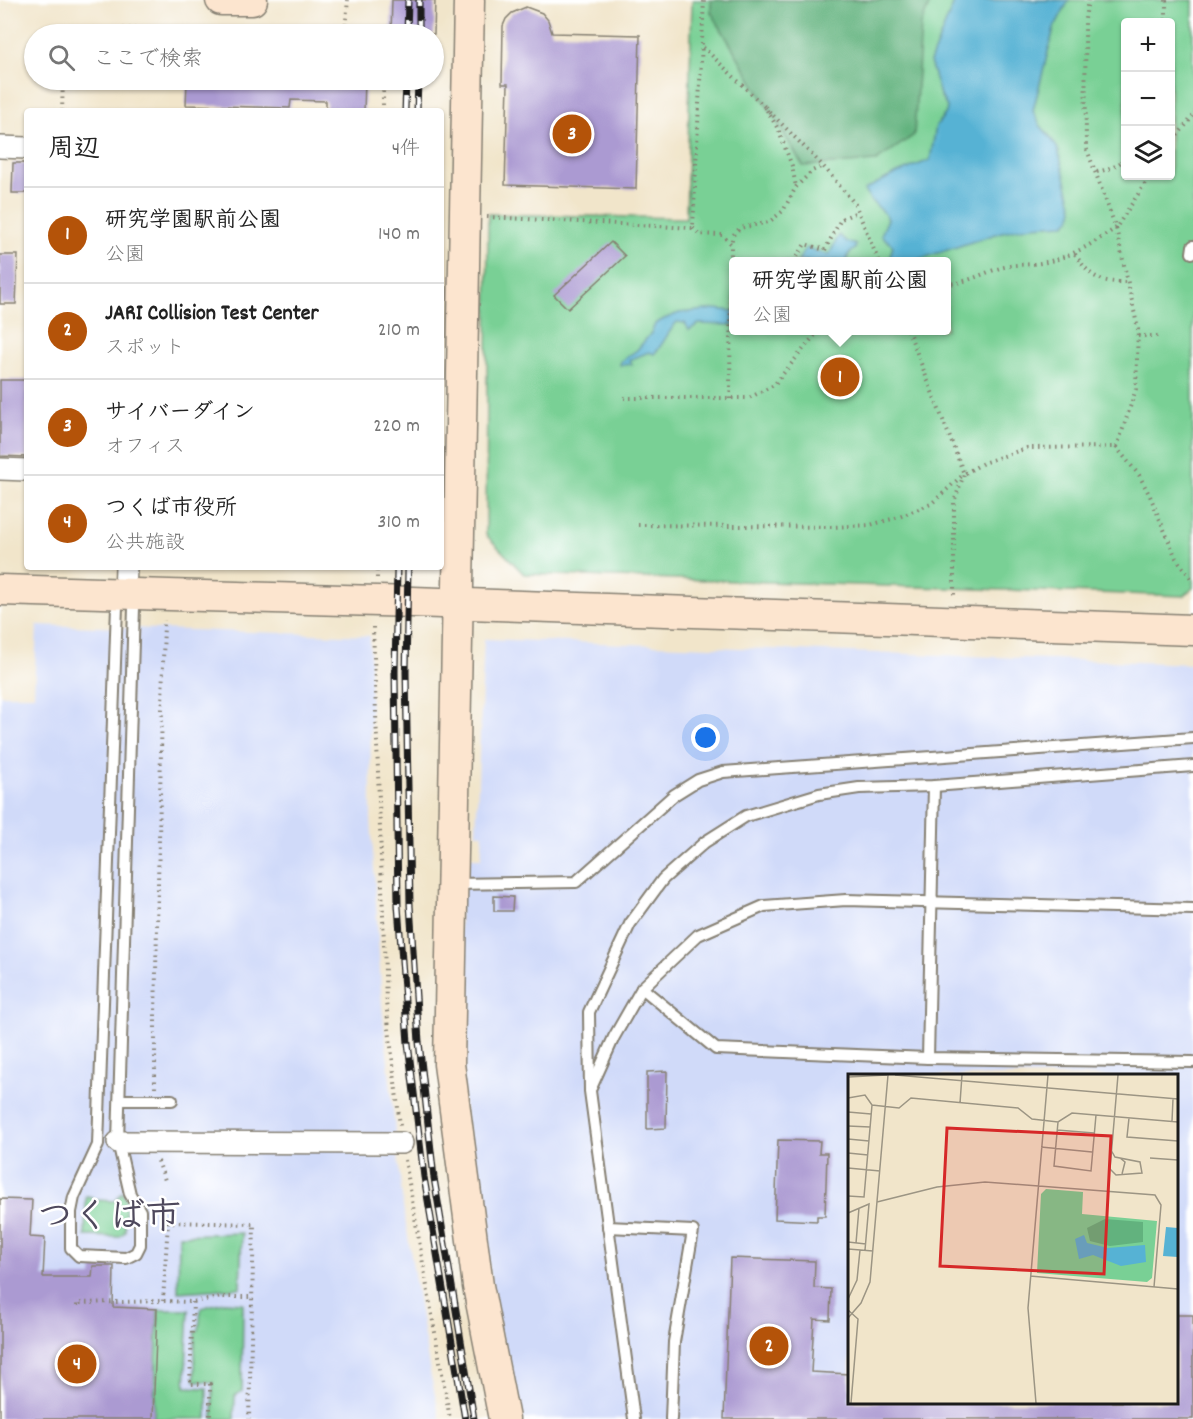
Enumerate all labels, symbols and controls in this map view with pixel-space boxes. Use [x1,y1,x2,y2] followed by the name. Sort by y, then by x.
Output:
[1121,18,1175,180] map controls
[1121,18,1175,72] button: +
[24,24,444,90] search box
[45,41,78,74] icon: search
[93,45,203,76] text: ここで検索
[1121,72,1175,126] button: −
[552,112,592,156] pin: 3
[1121,126,1175,180] button: layers
[48,132,100,169] text: 周辺
[392,136,420,164] text: 4件
[105,206,281,237] text: 研究学園駅前公園
[65,221,70,249] text: 1
[378,221,420,249] text: 140 m
[105,242,145,270] text: 公園
[729,257,951,335] popup
[752,267,928,298] text: 研究学園駅前公園
[105,299,319,330] text: JARI Collision Test Center
[752,303,792,331] text: 公園
[63,317,72,345] text: 2
[378,317,420,345] text: 210 m
[105,335,185,363] text: スポット
[820,354,860,400] pin: 1
[105,398,255,429] text: サイバーダイン
[63,413,72,441] text: 3
[373,413,420,441] text: 220 m
[105,434,185,462] text: オフィス
[105,494,237,525] text: つくば市役所
[63,509,72,537] text: 4
[378,509,420,537] text: 310 m
[105,530,185,558] text: 公共施設
[691,723,720,752] your location
[848,1074,1178,1404] inset map
[37,1194,181,1246] district label: つくば市
[750,1324,788,1368] pin: 2
[58,1342,97,1386] pin: 4

